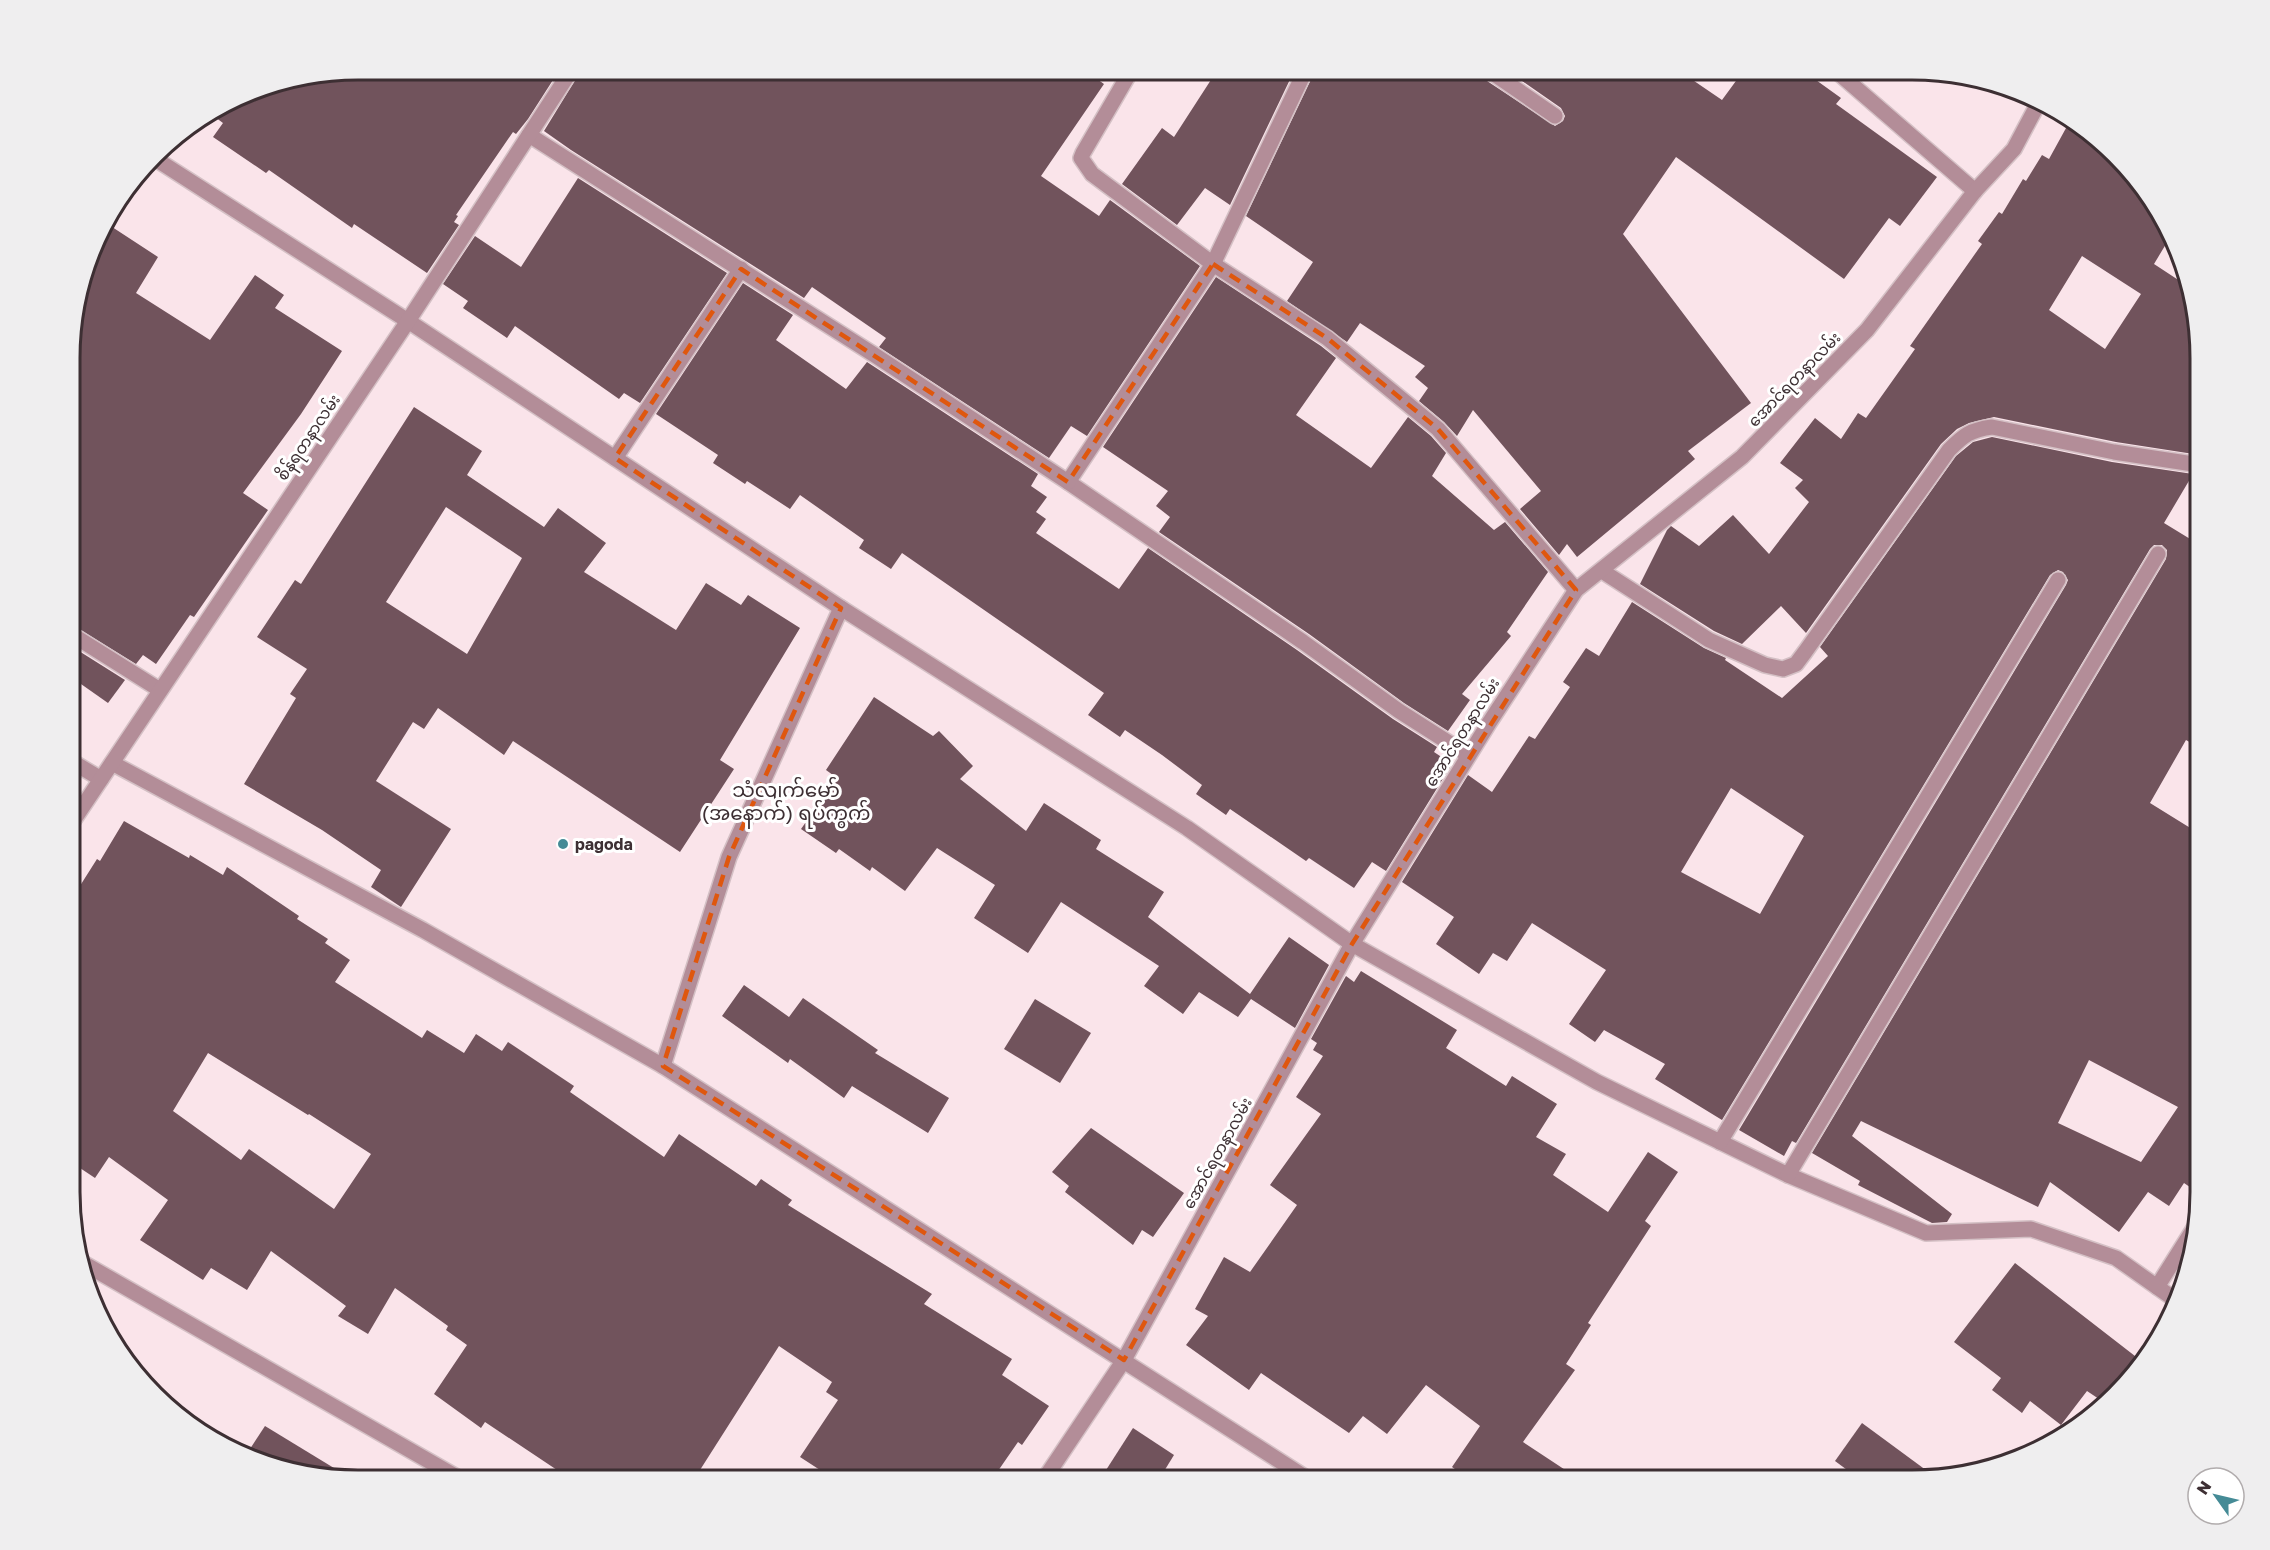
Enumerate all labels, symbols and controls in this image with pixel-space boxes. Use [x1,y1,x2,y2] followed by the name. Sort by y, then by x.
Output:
[1743,327,1847,433] street label: အောင်ရတနာလမ်း
[271,390,347,486] street label: စိန်ရတနာလမ်း
[1420,673,1507,792] street label: အောင်ရတနာလမ်း
[701,776,871,829] district label: သံလျက်မော် (အနောက်) ရပ်ကွက်
[575,834,633,854] place label: pagoda
[556,837,570,851] marker: pagoda
[1177,1093,1259,1214] street label: အောင်ရတနာလမ်း
[2186,1466,2246,1526] north arrow
[2192,1477,2215,1498] text: N

